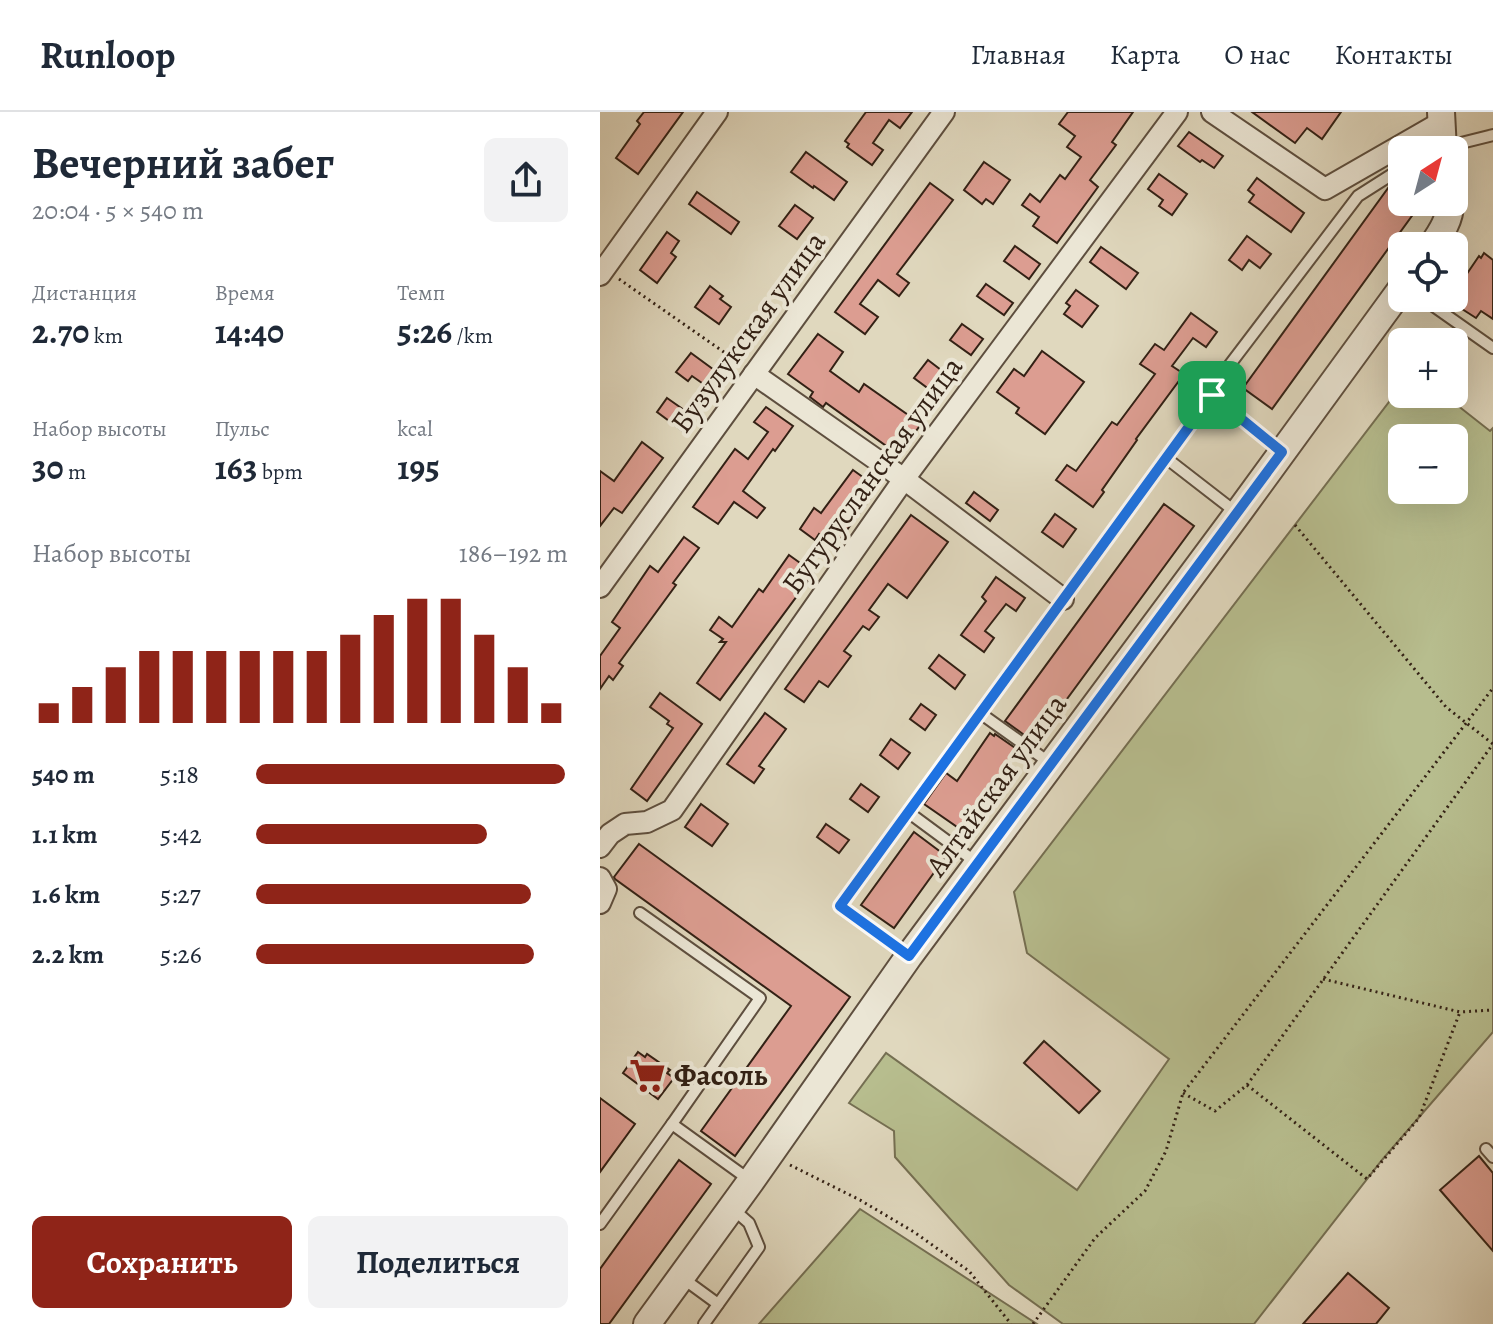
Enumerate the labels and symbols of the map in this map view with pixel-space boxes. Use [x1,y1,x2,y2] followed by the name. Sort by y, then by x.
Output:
[1388,136,1468,216] north arrow
[661,223,835,441] street label: Бузулукская улица
[772,348,972,602] street label: Бугурусланская улица
[1178,361,1246,429] pin
[916,686,1076,885] street label: Алтайская улица
[674,1055,768,1095] place label: Фасоль
[629,1056,667,1094] supermarket icon: Фасоль

